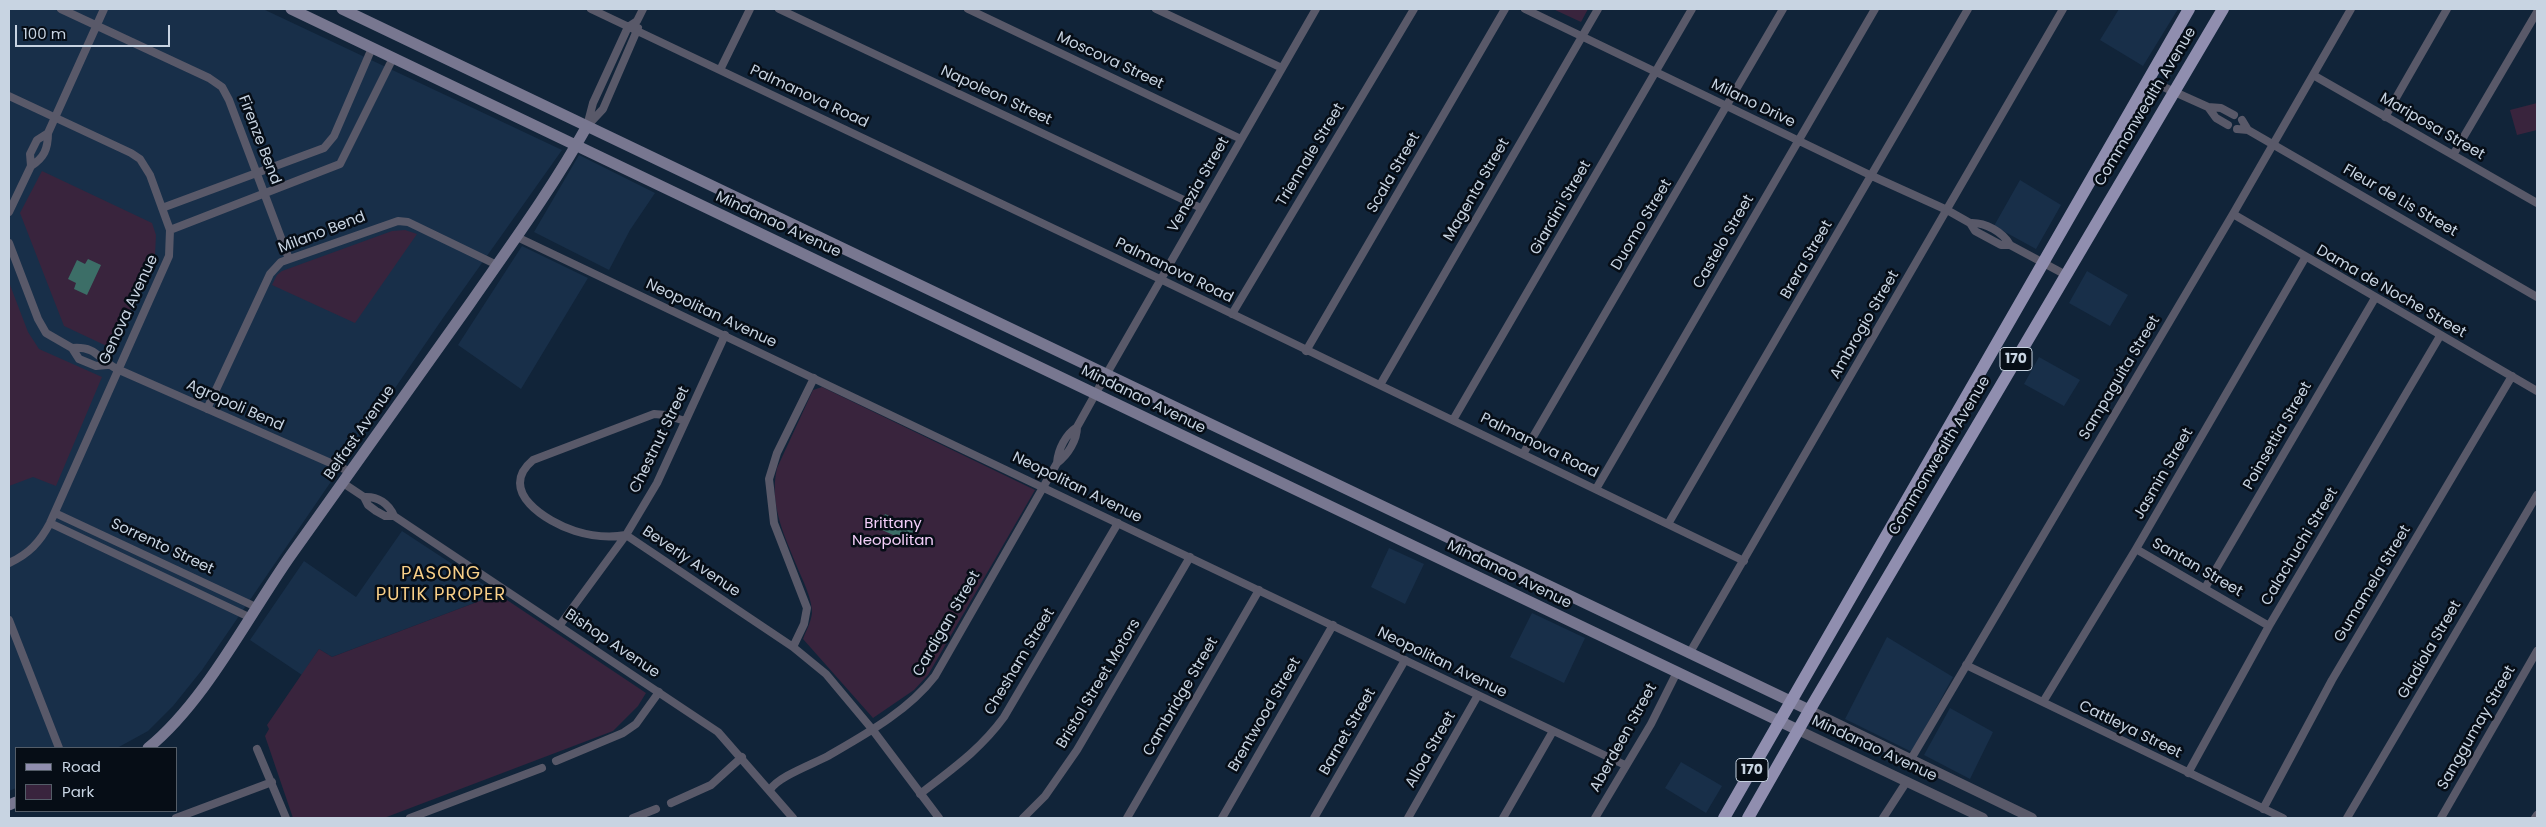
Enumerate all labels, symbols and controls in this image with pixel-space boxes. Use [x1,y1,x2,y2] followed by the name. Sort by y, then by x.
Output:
[18,15,172,47] scale bar
[23,23,66,44] text: 100 m
[2091,24,2201,190] street label: Commonwealth Avenue
[1054,28,1166,94] street label: Moscova Street
[747,62,871,132] street label: Palmanova Road
[938,62,1054,130] street label: Napoleon Street
[1708,76,1798,132] street label: Milano Drive
[2376,90,2488,164] street label: Mariposa Street
[234,93,284,187] street label: Firenze Bend
[1273,100,1349,210] street label: Triennale Street
[1364,130,1424,216] street label: Scala Street
[1164,134,1234,236] street label: Venezia Street
[1440,135,1514,245] street label: Magenta Street
[1527,158,1595,258] street label: Giardini Street
[2340,161,2460,241] street label: Fleur de Lis Street
[1608,176,1676,274] street label: Duomo Street
[712,188,844,262] street label: Mindanao Avenue
[1690,192,1758,292] street label: Castelo Street
[276,208,368,258] street label: Milano Bend
[1777,218,1837,302] street label: Brera Street
[1112,235,1236,307] street label: Palmanova Road
[2313,242,2469,342] street label: Dama de Noche Street
[96,252,162,368] street label: Genova Avenue
[1827,268,1903,382] street label: Ambrogio Street
[643,276,779,352] street label: Neopolitan Avenue
[2076,313,2164,443] street label: Sampaguita Street
[2000,348,2032,370] road number: 170
[1078,362,1208,438] street label: Mindanao Avenue
[1885,373,1995,539] street label: Commonwealth Avenue
[183,376,287,436] street label: Agropoli Bend
[2240,379,2316,493] street label: Poinsettia Street
[321,382,399,484] street label: Belfast Avenue
[626,384,694,496] street label: Chestnut Street
[1477,410,1601,482] street label: Palmanova Road
[2131,425,2197,523] street label: Jasmin Street
[1009,449,1145,527] street label: Neopolitan Avenue
[2258,485,2342,609] street label: Calachuchi Street
[108,515,216,579] street label: Sorrento Street
[852,515,934,550] park label: Brittany Neopolitan
[2331,522,2415,646] street label: Gumamela Street
[639,523,743,601] street label: Beverly Avenue
[2148,535,2246,601] street label: Santan Street
[1444,537,1574,613] street label: Mindanao Avenue
[374,563,508,606] district label: PASONG PUTIK PROPER
[909,568,985,680] street label: Cardigan Street
[2395,598,2465,702] street label: Gladiola Street
[981,605,1059,719] street label: Chesham Street
[561,606,663,682] street label: Bishop Avenue
[1053,616,1145,752] street label: Bristol Street Motors
[1374,624,1510,702] street label: Neopolitan Avenue
[1140,634,1222,760] street label: Cambridge Street
[1225,655,1305,775] street label: Brentwood Street
[2434,663,2520,793] street label: Sanggumay Street
[1587,681,1661,795] street label: Aberdeen Street
[1316,685,1380,779] street label: Barnet Street
[2076,697,2184,763] street label: Cattleya Street
[1402,709,1460,791] street label: Alloa Street
[1808,712,1940,786] street label: Mindanao Avenue
[15,747,178,812] legend
[62,756,101,777] text: Road
[1736,758,1768,782] road number: 170
[62,781,94,802] text: Park

